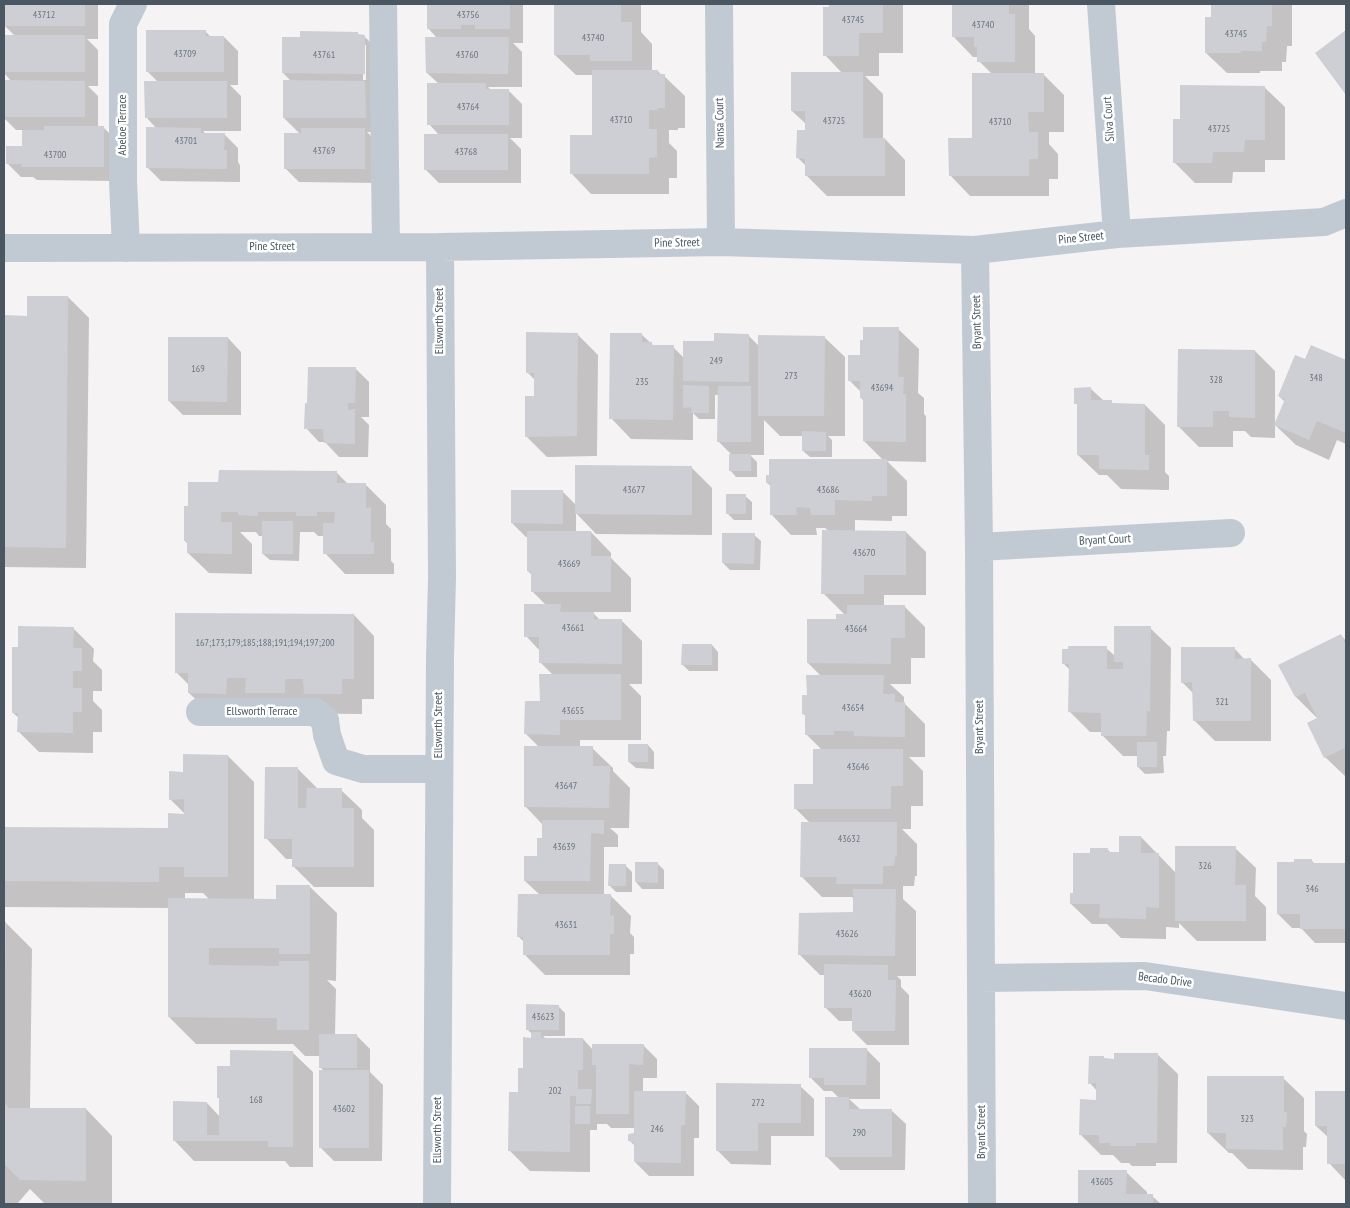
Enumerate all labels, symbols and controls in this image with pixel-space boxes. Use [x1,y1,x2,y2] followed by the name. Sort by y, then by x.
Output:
[33,9,55,21] house number: 43712
[457,9,479,21] house number: 43756
[842,14,864,26] house number: 43745
[972,19,994,31] house number: 43740
[1225,28,1247,40] house number: 43745
[582,32,604,44] house number: 43740
[174,48,196,60] house number: 43709
[313,49,335,61] house number: 43761
[456,49,478,61] house number: 43760
[116,95,130,155] street label: Abeloe Terrace
[1100,96,1118,142] street label: Silva Court
[712,98,728,148] street label: Nansa Court
[457,101,479,113] house number: 43764
[610,114,632,126] house number: 43710
[823,115,845,127] house number: 43725
[989,116,1011,128] house number: 43710
[1208,123,1230,135] house number: 43725
[175,135,197,147] house number: 43701
[313,145,335,157] house number: 43769
[455,146,477,158] house number: 43768
[44,149,66,161] house number: 43700
[1058,228,1104,248] street label: Pine Street
[654,235,700,251] street label: Pine Street
[249,240,295,254] street label: Pine Street
[433,288,447,354] street label: Ellsworth Street
[969,295,985,349] street label: Bryant Street
[709,355,723,367] house number: 249
[191,363,205,375] house number: 169
[784,370,798,382] house number: 273
[1309,372,1323,384] house number: 348
[1209,374,1223,386] house number: 328
[635,376,649,388] house number: 235
[871,382,893,394] house number: 43694
[623,484,645,496] house number: 43677
[817,484,839,496] house number: 43686
[1079,531,1131,549] street label: Bryant Court
[853,547,875,559] house number: 43670
[558,558,580,570] house number: 43669
[562,622,584,634] house number: 43661
[845,623,867,635] house number: 43664
[196,637,334,649] house number: 167;173;179;185;188;191;194;197;200
[432,692,446,758] street label: Ellsworth Street
[1215,696,1229,708] house number: 321
[973,700,987,754] street label: Bryant Street
[842,702,864,714] house number: 43654
[226,705,298,719] street label: Ellsworth Terrace
[562,705,584,717] house number: 43655
[847,761,869,773] house number: 43646
[555,780,577,792] house number: 43647
[838,833,860,845] house number: 43632
[553,841,575,853] house number: 43639
[1198,860,1212,872] house number: 326
[1305,883,1319,895] house number: 346
[555,919,577,931] house number: 43631
[836,928,858,940] house number: 43626
[1137,970,1193,990] street label: Becado Drive
[849,988,871,1000] house number: 43620
[532,1011,554,1023] house number: 43623
[548,1085,562,1097] house number: 202
[249,1094,263,1106] house number: 168
[431,1097,445,1163] street label: Ellsworth Street
[751,1097,765,1109] house number: 272
[333,1103,355,1115] house number: 43602
[975,1105,989,1159] street label: Bryant Street
[1240,1113,1254,1125] house number: 323
[650,1123,664,1135] house number: 246
[852,1127,866,1139] house number: 290
[1091,1176,1113,1188] house number: 43605

